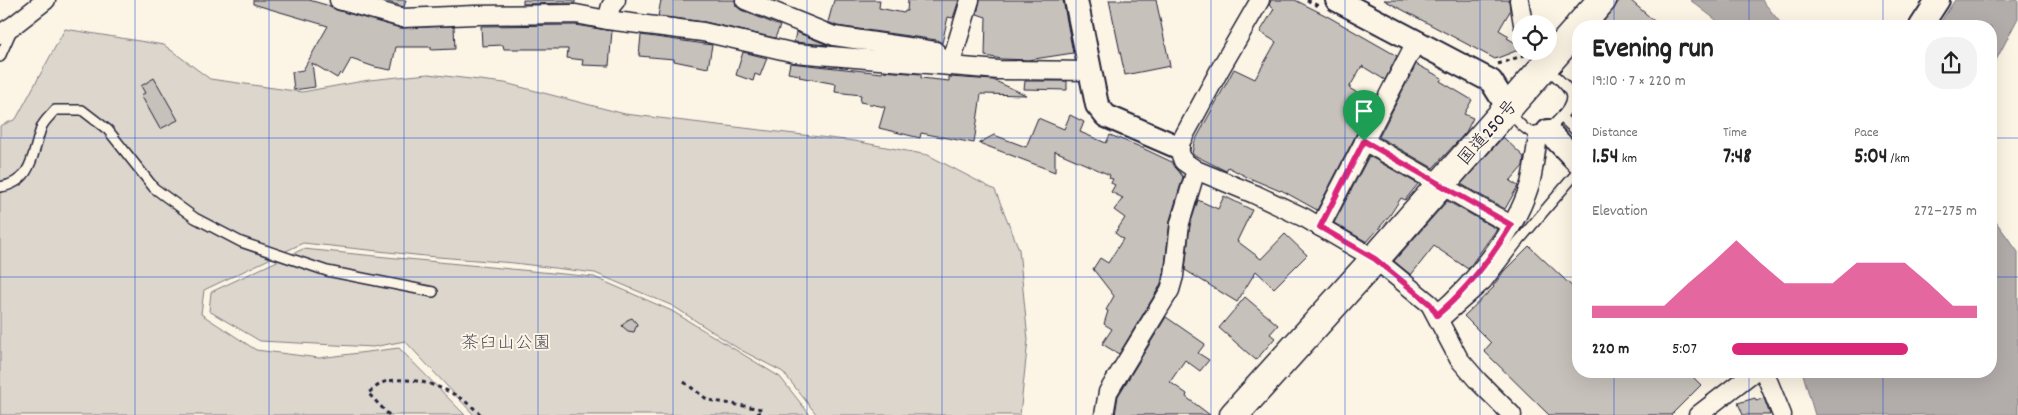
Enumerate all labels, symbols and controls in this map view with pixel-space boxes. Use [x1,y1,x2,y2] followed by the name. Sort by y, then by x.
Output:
[1512,15,1557,60] map controls
[1512,15,1557,60] button: locate
[1592,31,1714,71] text: Evening run
[1925,37,1977,89] button: share
[1592,70,1686,93] text: 19:10 · 7 × 220 m
[1343,90,1385,141] pin
[1453,95,1525,172] street label: 国道250号
[1350,97,1378,125] icon: arrive
[1592,123,1638,143] text: Distance
[1723,123,1747,143] text: Time
[1854,123,1879,143] text: Pace
[1592,143,1619,173] text: 1.54
[1723,143,1752,173] text: 7:48
[1854,143,1887,173] text: 5:04
[1619,149,1637,169] text: km
[1887,149,1910,169] text: /km
[1592,200,1648,223] text: Elevation
[1914,200,1977,223] text: 272–275 m
[461,332,551,357] park label: 茶臼山公園
[1592,338,1629,361] text: 220 m
[1672,338,1697,361] text: 5:07

